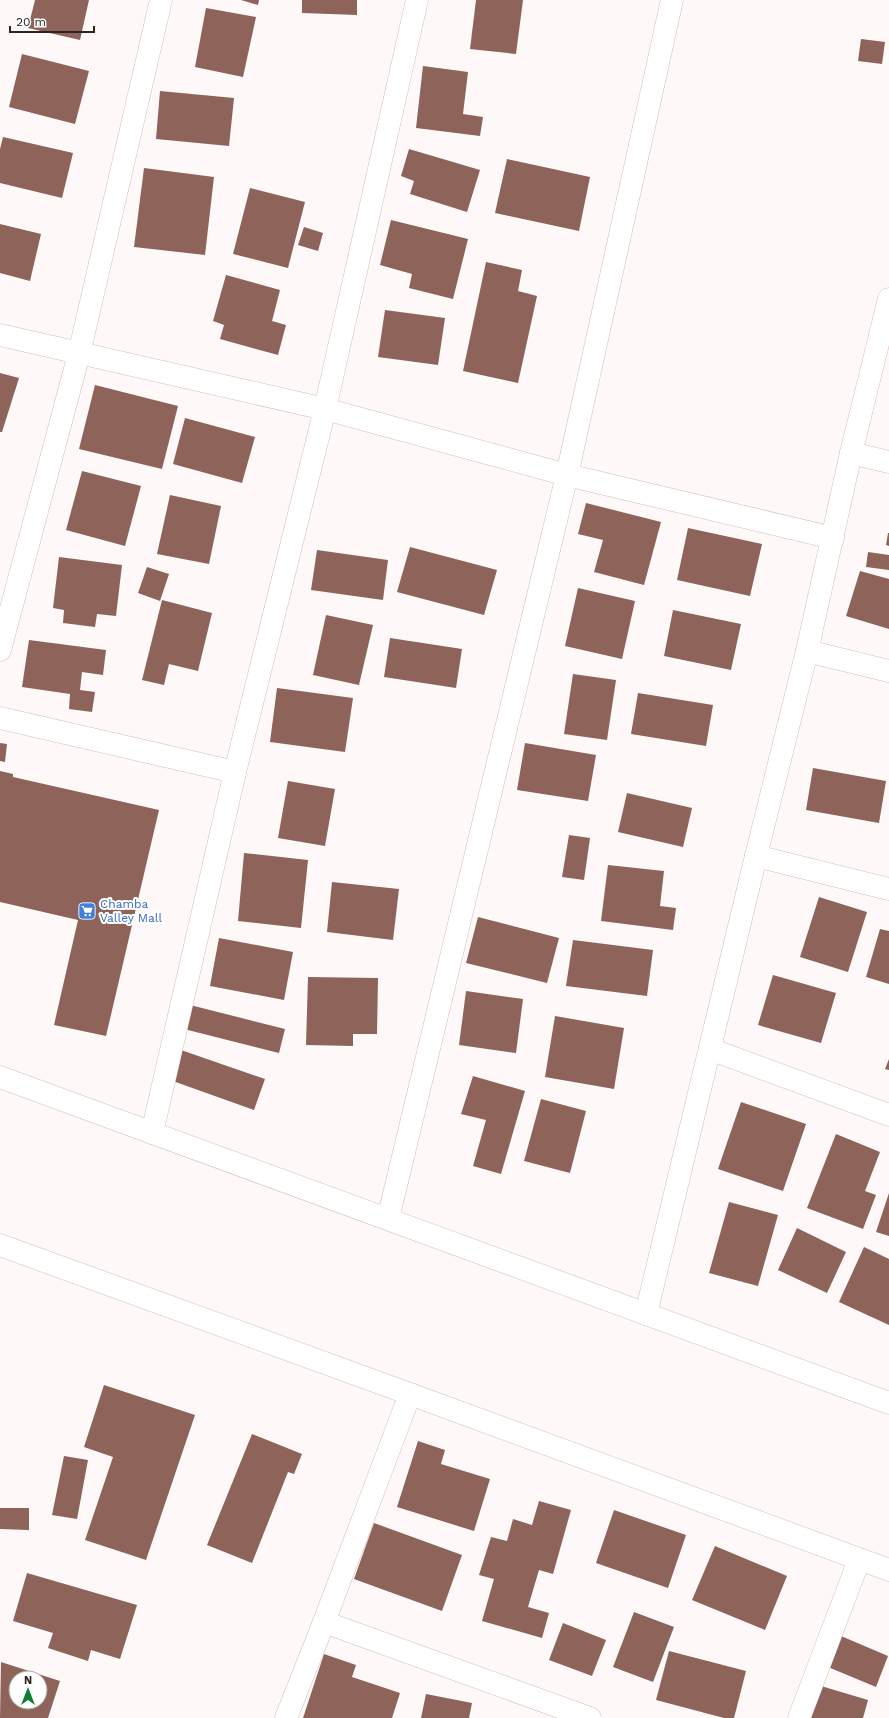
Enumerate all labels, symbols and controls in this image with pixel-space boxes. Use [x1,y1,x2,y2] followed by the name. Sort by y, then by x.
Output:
[10,8,94,34] scale bar
[16,15,46,29] text: 20 m
[100,897,162,925] place label: Chamba Valley Mall
[77,901,97,921] supermarket icon: Chamba Valley Mall
[8,1670,48,1710] north arrow
[24,1674,32,1687] text: N

